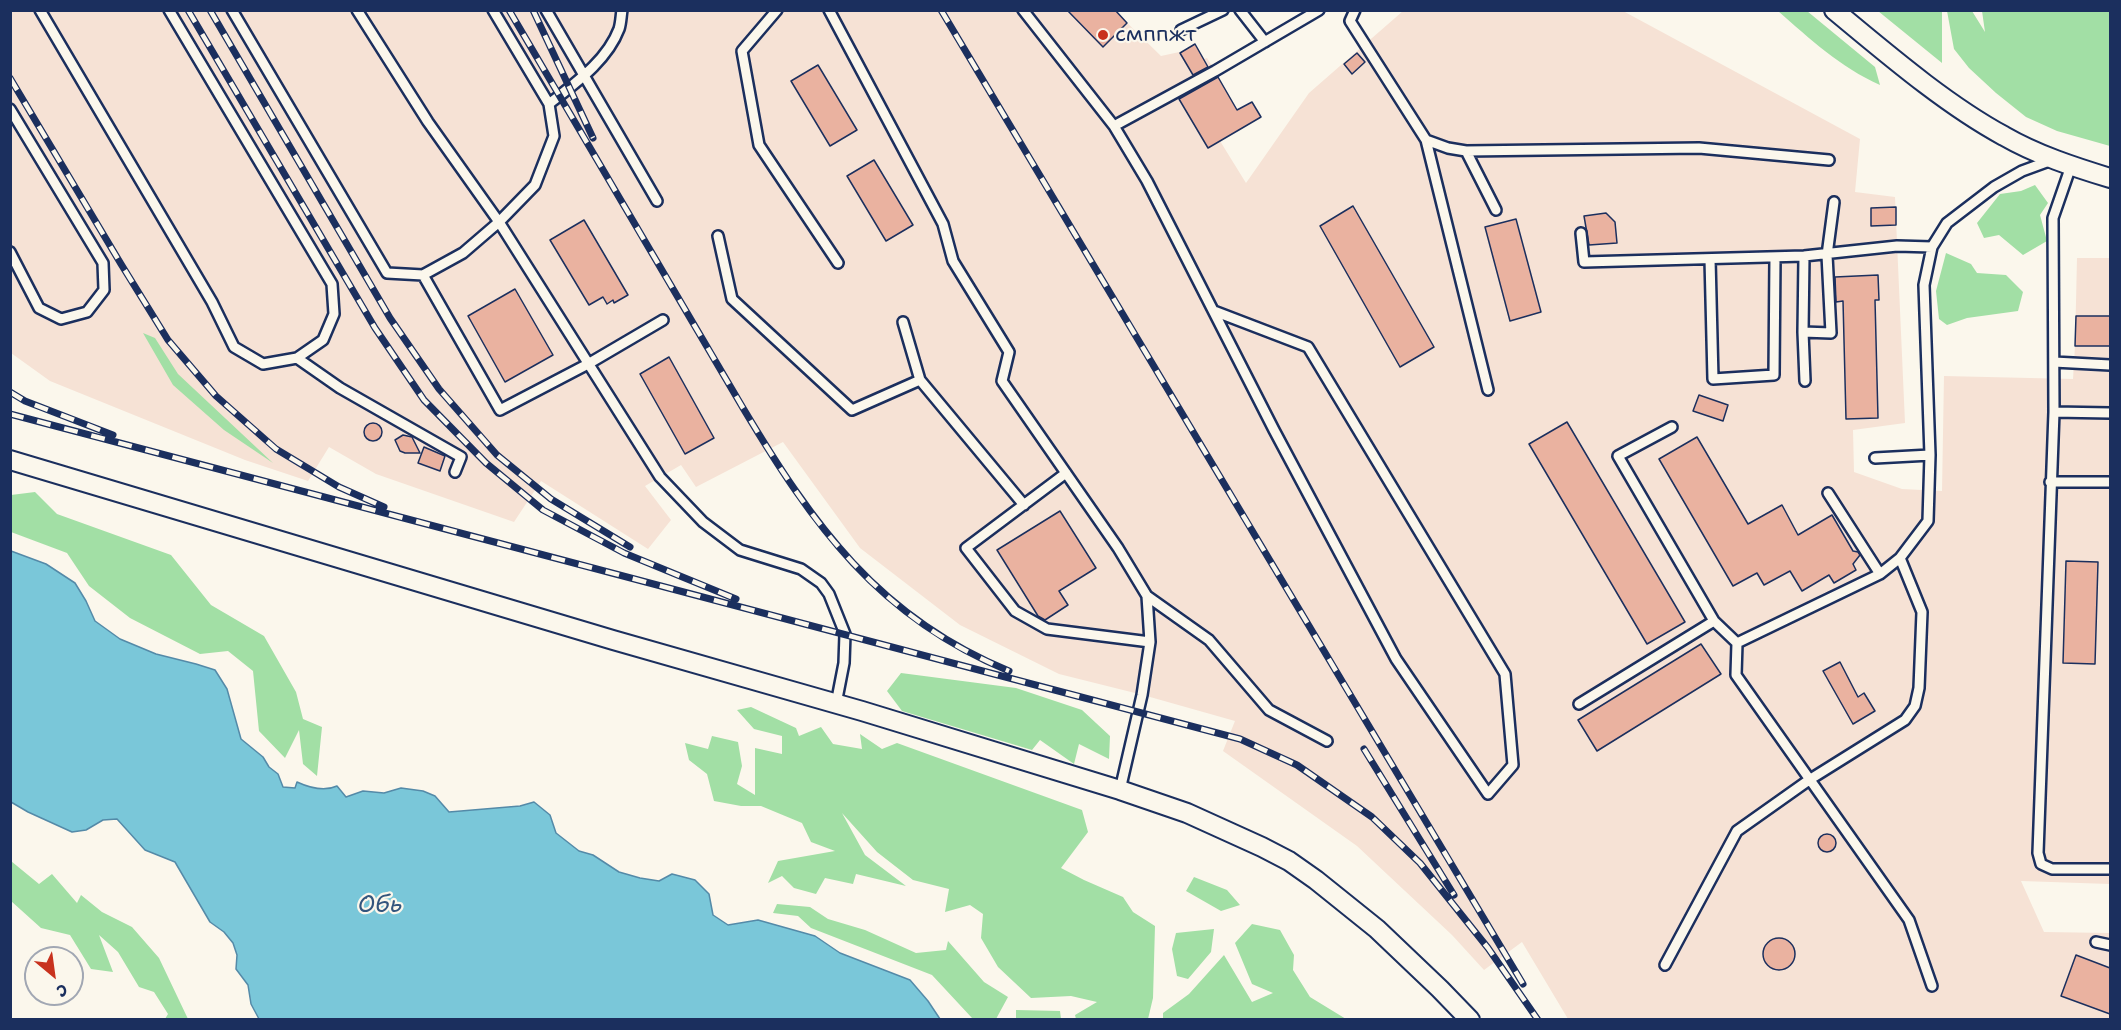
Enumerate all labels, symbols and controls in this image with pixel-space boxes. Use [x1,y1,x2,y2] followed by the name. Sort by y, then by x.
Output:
[1115,22,1197,48] place label: смппжт
[1096,28,1110,42] marker: смппжт
[358,892,402,920] water label: Обь
[24,946,84,1006] north arrow
[53,979,71,1002] text: С

